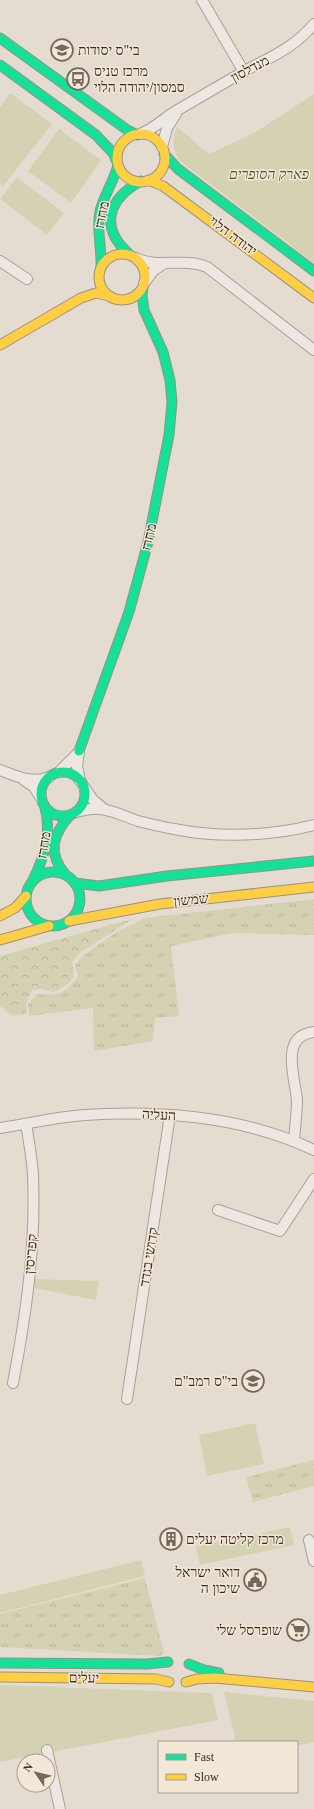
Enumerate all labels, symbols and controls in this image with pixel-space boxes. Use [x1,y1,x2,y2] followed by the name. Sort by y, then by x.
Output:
[49,37,75,63] school or university icon: בי"ס יסודות
[78,43,140,58] place label: בי"ס יסודות
[228,53,272,85] street label: מנדלסון
[94,64,185,95] place label: מרכז טניס סמסון/יהודה הלוי
[65,66,91,92] bus stop icon: מרכז טניס סמסון/יהודה הלוי
[229,167,309,182] park label: פארק הסופרים
[92,200,112,230] street label: מחרז
[206,213,260,259] street label: יהודה הלוי
[139,522,159,552] street label: מחרז
[34,830,54,860] street label: מחרז
[173,891,209,909] street label: שמשון
[142,1107,176,1123] street label: העליה
[137,1226,161,1288] street label: קדושי בגדד
[22,1233,40,1275] street label: קפריסין
[240,1368,266,1394] school or university icon: בי"ס רמב"ם
[174,1374,238,1389] place label: בי"ס רמב"ם
[158,1526,184,1552] building icon: מרכז קליטה יעלים
[186,1532,284,1547] place label: מרכז קליטה יעלים
[174,1565,240,1596] place label: דואר ישראל שיכון ה
[242,1567,268,1593] public building icon: דואר ישראל שיכון ה
[285,1617,311,1643] supermarket icon: שופרסל שלי
[216,1623,282,1638] place label: שופרסל שלי
[69,1670,99,1686] street label: יעלים
[158,1741,298,1793] legend
[194,1750,215,1764] text: Fast
[16,1753,56,1793] north arrow
[21,1761,35,1774] text: N
[194,1770,219,1784] text: Slow

